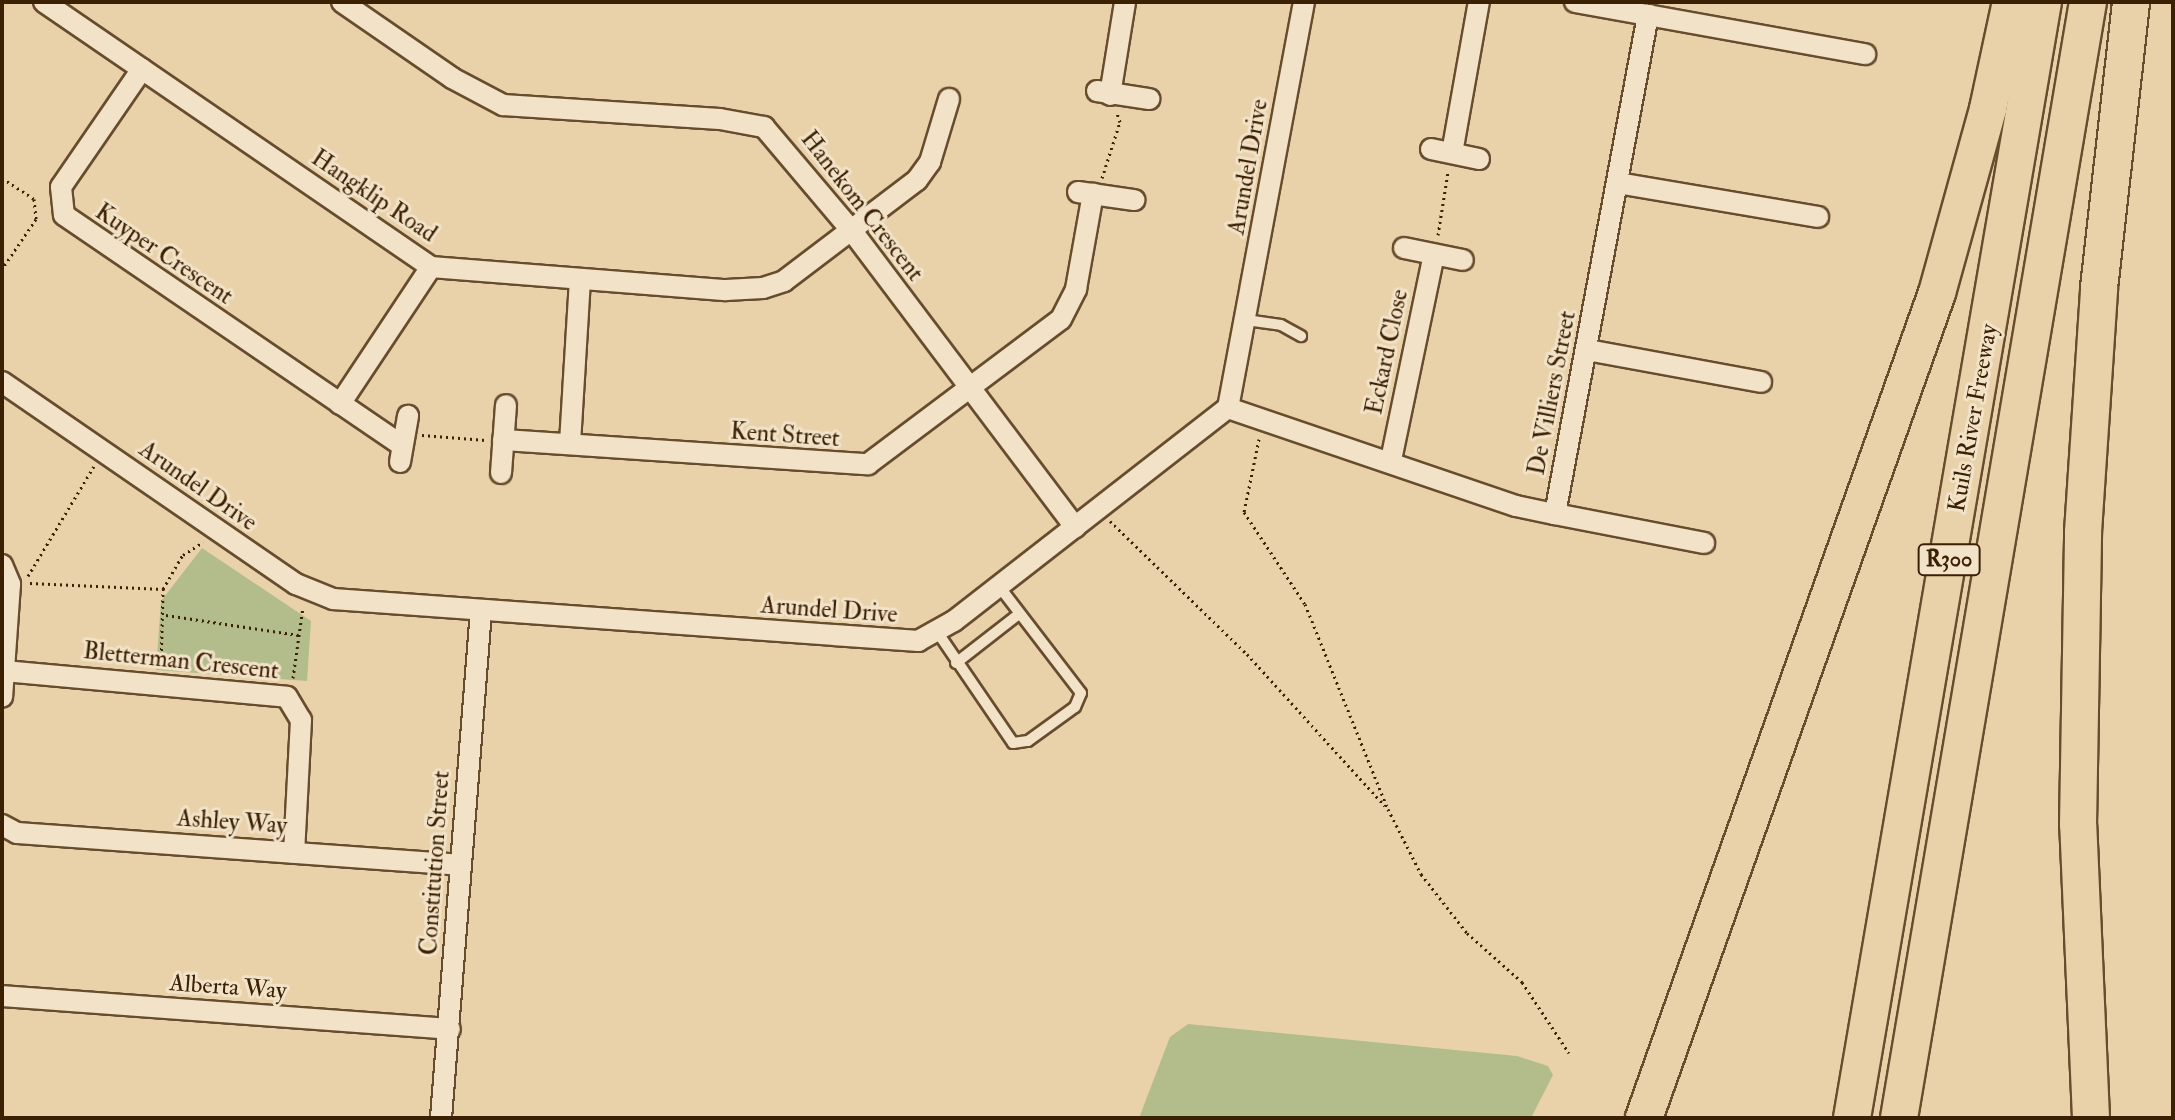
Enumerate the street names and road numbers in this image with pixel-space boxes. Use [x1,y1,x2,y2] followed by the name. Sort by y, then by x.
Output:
[1222,97,1274,237] street label: Arundel Drive
[794,125,930,287] street label: Hanekom Crescent
[306,144,442,248] street label: Hangklip Road
[90,197,238,311] street label: Kuyper Crescent
[1360,287,1414,417] street label: Eckard Close
[1522,308,1582,478] street label: De Villiers Street
[1942,322,2004,514] street label: Kuils River Freeway
[729,417,841,453] street label: Kent Street
[134,435,262,537] street label: Arundel Drive
[1917,542,1981,578] road number: R300
[760,591,898,629] street label: Arundel Drive
[82,636,280,686] street label: Bletterman Crescent
[414,770,456,956] street label: Constitution Street
[176,804,288,840] street label: Ashley Way
[169,969,287,1005] street label: Alberta Way

